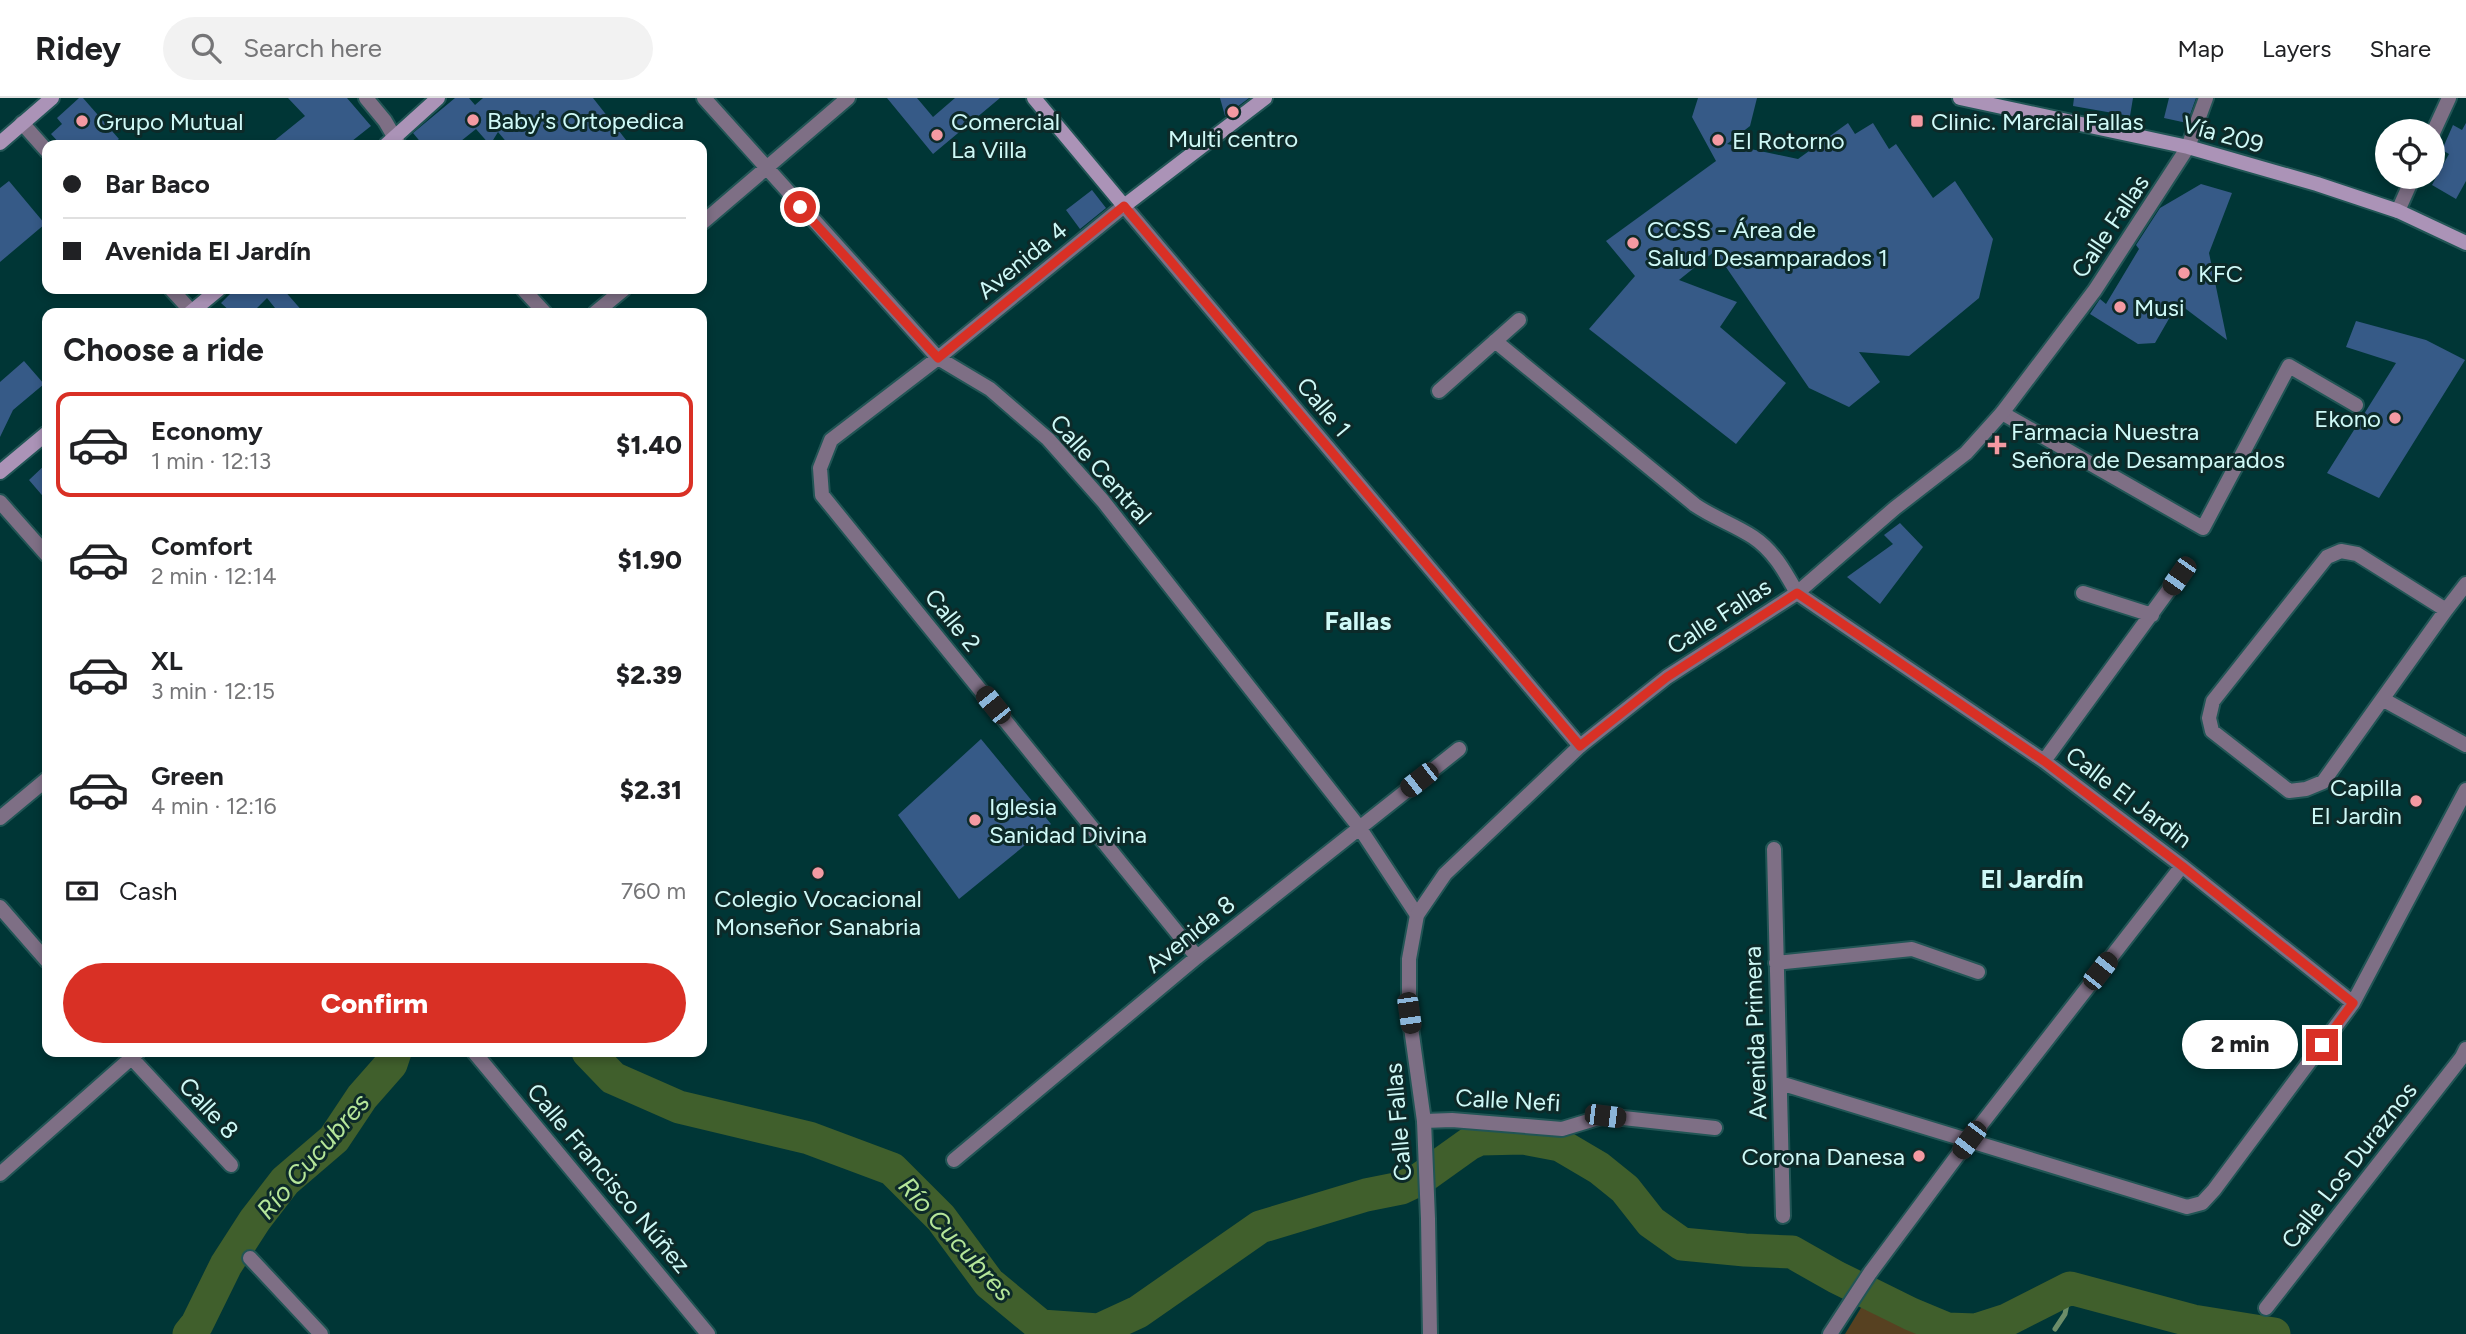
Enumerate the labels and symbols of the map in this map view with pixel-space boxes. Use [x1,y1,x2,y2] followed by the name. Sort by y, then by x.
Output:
[1225,104,1241,120] marker: Multi centro
[487,106,684,135] place label: Baby's Ortopedica
[96,107,243,136] place label: Grupo Mutual
[951,107,1060,164] place label: Comercial La Villa
[1931,107,2144,136] place label: Clinic. Marcial Fallas
[2179,109,2267,159] street label: Vía 209
[465,112,481,128] marker: Baby's Ortopedica
[74,113,90,129] marker: Grupo Mutual
[1909,113,1925,129] marker: Clinic. Marcial Fallas
[1168,124,1298,153] place label: Multi centro
[1732,126,1845,155] place label: El Rotorno
[929,127,945,143] marker: Comercial La Villa
[1710,132,1726,148] marker: El Rotorno
[2065,169,2155,283] street label: Calle Fallas
[784,191,816,223] route start
[971,215,1073,305] street label: Avenida 4
[1647,215,1888,272] place label: CCSS - Área de Salud Desamparados 1
[1625,235,1641,251] marker: CCSS - Área de Salud Desamparados 1
[2198,259,2243,288] place label: KFC
[2176,265,2192,281] marker: KFC
[2134,293,2184,322] place label: Musi
[2112,299,2128,315] marker: Musi
[1291,371,1357,443] street label: Calle 1
[2314,404,2381,433] place label: Ekono
[1044,408,1158,530] street label: Calle Central
[2387,410,2403,426] marker: Ekono
[2011,417,2285,474] place label: Farmacia Nuestra Señora de Desamparados
[1989,437,2005,453] marker: Farmacia Nuestra Señora de Desamparados
[2159,553,2200,599] car
[1662,572,1776,660] street label: Calle Fallas
[919,583,987,657] street label: Calle 2
[1325,605,1391,637] district label: Fallas
[972,682,1015,728] car
[2060,740,2198,854] street label: Calle El Jardìn
[1396,759,1443,801] car
[2311,773,2402,830] place label: Capilla El Jardìn
[989,792,1147,849] place label: Iglesia Sanidad Divina
[2408,793,2424,809] marker: Capilla El Jardìn
[967,812,983,828] marker: Iglesia Sanidad Divina
[1980,863,2084,895] district label: El Jardín
[810,865,826,881] marker: Colegio Vocacional Monseñor Sanabria
[714,884,922,941] place label: Colegio Vocacional Monseñor Sanabria
[1139,889,1241,979] street label: Avenida 8
[1737,946,1773,1120] street label: Avenida Primera
[2079,948,2122,994] car
[1396,991,1423,1035] car
[2182,1020,2298,1070] callout: 2 min
[2306,1029,2338,1061] route end
[1378,1062,1418,1182] street label: Calle Fallas
[173,1071,245,1145] street label: Calle 8
[2275,1076,2423,1254] street label: Calle Los Duraznos
[521,1077,697,1279] street label: Calle Francisco Núñez
[1455,1083,1561,1117] street label: Calle Nefi
[250,1087,376,1225] water label: Río Cucubres
[1583,1103,1628,1129] car
[1948,1117,1991,1163] car
[1742,1142,1905,1171] place label: Corona Danesa
[1911,1148,1927,1164] marker: Corona Danesa
[892,1170,1020,1308] water label: Río Cucubres

